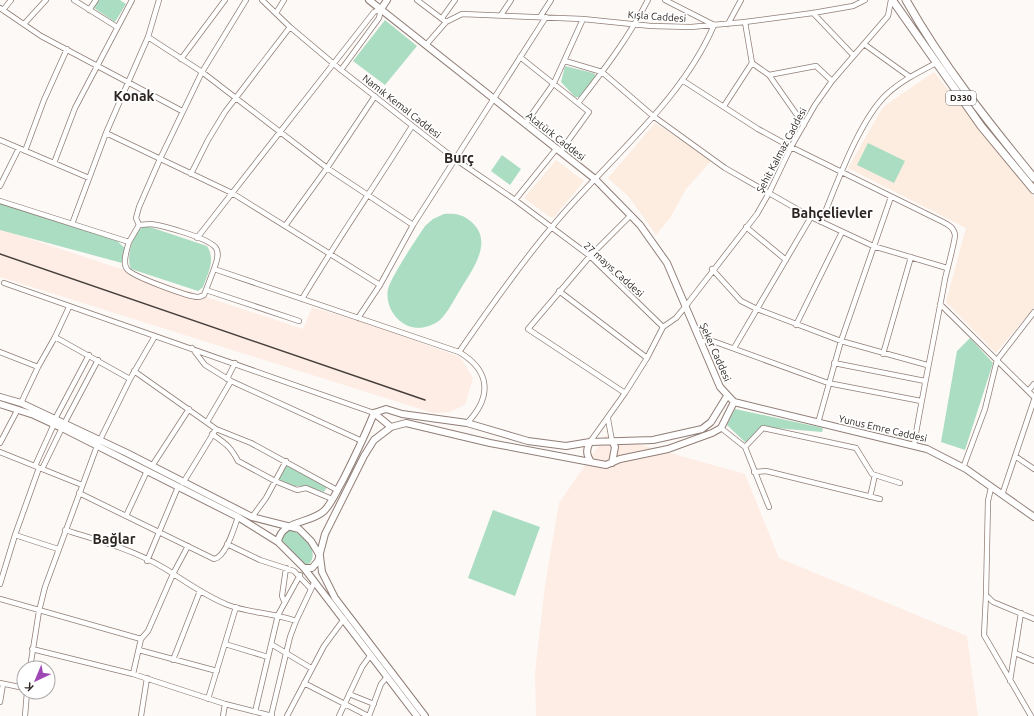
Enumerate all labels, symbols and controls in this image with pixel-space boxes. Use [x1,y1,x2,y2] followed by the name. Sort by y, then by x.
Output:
[627,9,686,24] street label: Kışla Caddesi
[360,72,443,140] street label: Namık Kemal Caddesi
[114,88,155,104] district label: Konak
[946,91,976,105] road number: D330
[754,106,809,195] street label: Şehit Kalmaz Caddesi
[524,110,587,163] street label: Atatürk Caddesi
[444,150,474,167] district label: Burç
[791,205,873,222] district label: Bahçelievler
[582,240,646,299] street label: 27 mayıs Caddesi
[698,321,733,383] street label: Şeker Caddesi
[838,413,928,444] street label: Yunus Emre Caddesi
[93,531,136,547] district label: Bağlar
[16,660,56,700] north arrow
[22,680,36,694] text: K

